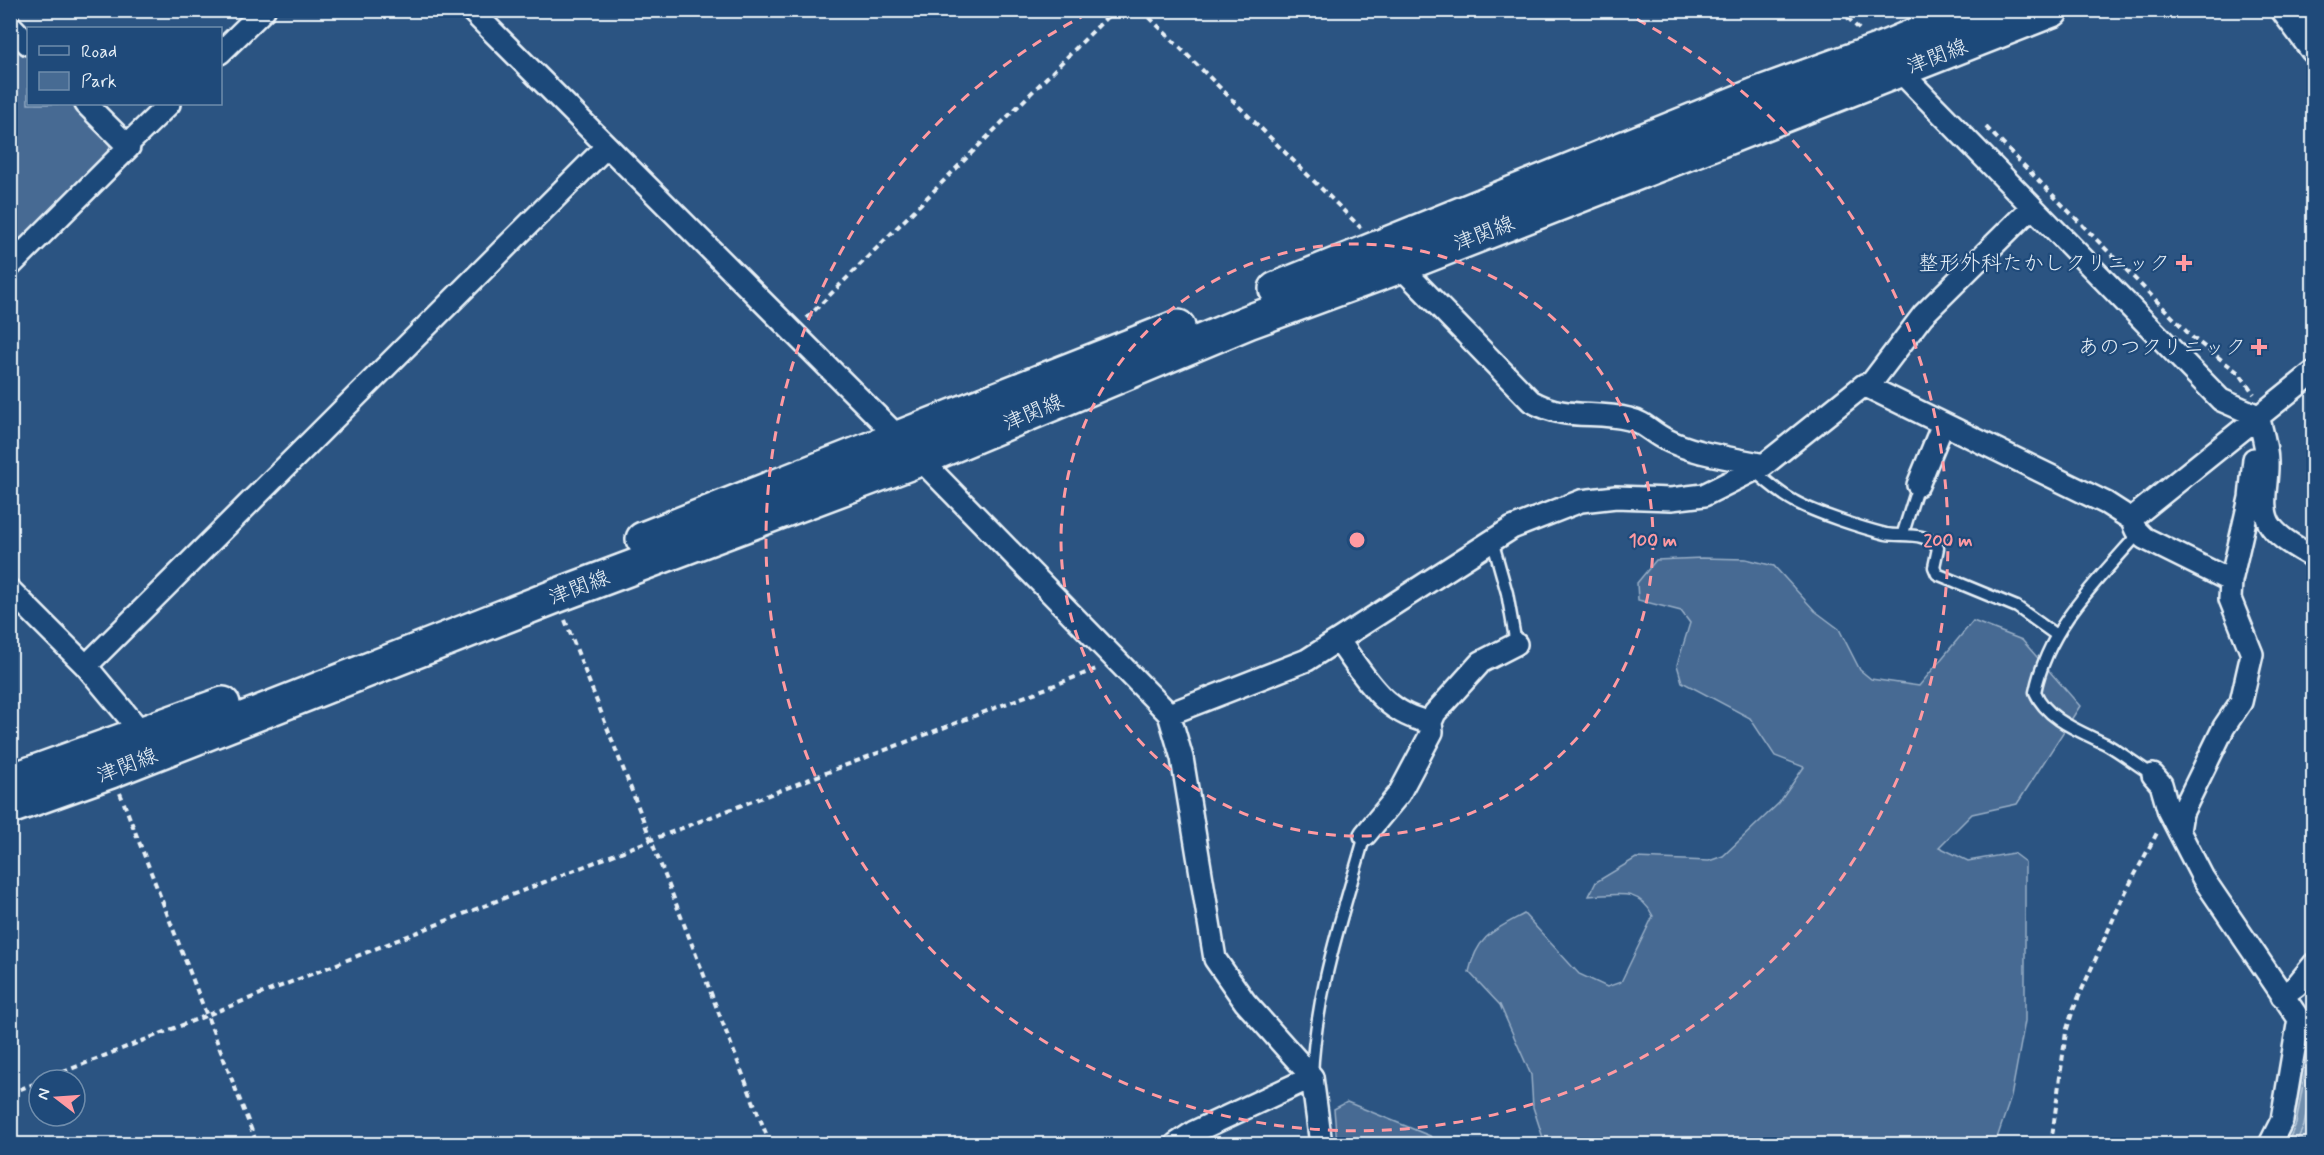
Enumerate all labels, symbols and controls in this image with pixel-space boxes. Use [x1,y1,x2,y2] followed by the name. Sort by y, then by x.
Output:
[27,27,222,105] legend
[1903,33,1972,81] street label: 津関線
[81,40,117,64] text: Road
[81,70,117,94] text: Park
[1450,210,1519,258] street label: 津関線
[1918,250,2170,278] place label: 整形外科たかしクリニック
[2175,254,2193,272] marker: 整形外科たかしクリニック
[2078,334,2246,362] place label: あのつクリニック
[2250,338,2268,356] marker: あのつクリニック
[999,388,1068,438] street label: 津関線
[1629,529,1677,553] text: 100 m
[1923,529,1973,553] text: 200 m
[1347,530,1367,550] centre of rings
[545,564,614,612] street label: 津関線
[93,742,162,790] street label: 津関線
[27,1068,87,1128] north arrow
[32,1086,56,1102] text: N

